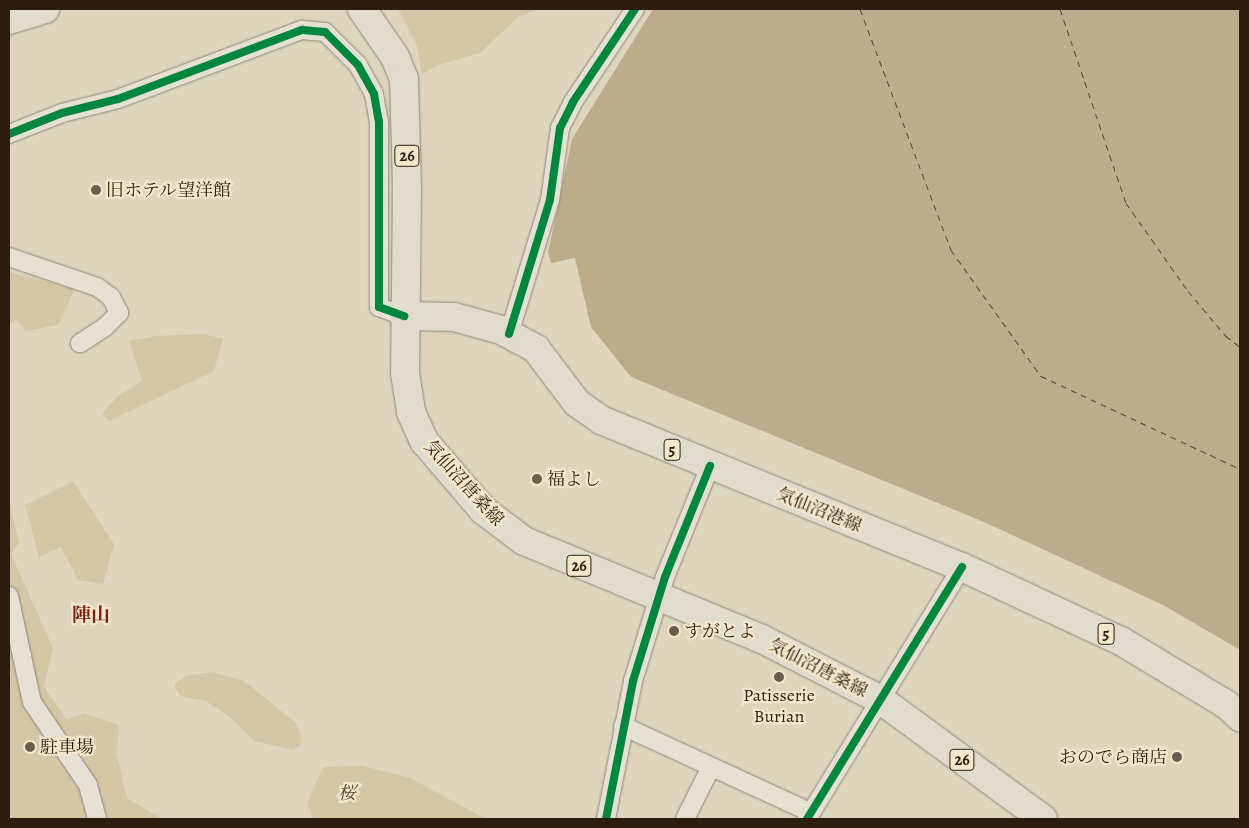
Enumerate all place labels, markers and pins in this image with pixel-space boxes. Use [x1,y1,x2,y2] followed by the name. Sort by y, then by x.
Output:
[106,179,232,201] place label: 旧ホテル望洋館
[90,184,102,196] marker: 旧ホテル望洋館
[547,468,601,490] place label: 福よし
[531,473,543,485] marker: 福よし
[684,620,756,642] place label: すがとよ
[668,625,680,637] marker: すがとよ
[773,671,785,683] marker: Patisserie Burian
[743,685,815,728] place label: Patisserie Burian
[40,736,94,758] place label: 駐車場
[24,741,36,753] marker: 駐車場
[1059,746,1167,768] place label: おのでら商店
[1171,751,1183,763] marker: おのでら商店

